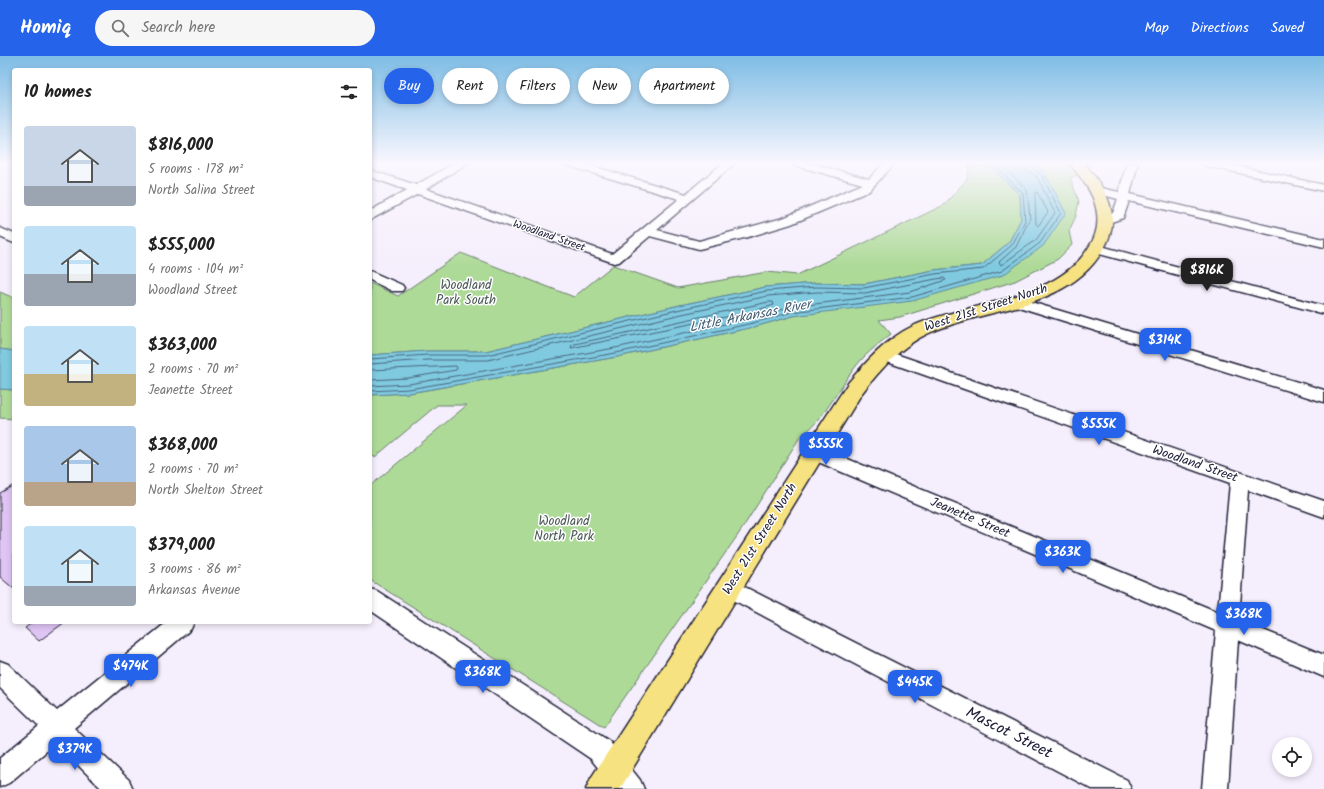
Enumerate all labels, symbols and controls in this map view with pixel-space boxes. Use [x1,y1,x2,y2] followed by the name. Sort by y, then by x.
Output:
[95,10,375,46] search box
[20,13,71,43] text: Homiq
[141,16,215,40] text: Search here
[109,17,131,39] icon: search
[1144,17,1169,39] text: Map
[1191,17,1249,39] text: Directions
[1271,17,1304,39] text: Saved
[384,68,434,104] chip: Buy
[442,68,498,104] chip: Rent
[506,68,570,104] chip: Filters
[578,68,631,104] chip: New
[639,68,729,104] chip: Apartment
[24,79,92,106] text: 10 homes
[338,81,360,103] icon: filters
[148,132,213,159] text: $816,000
[56,142,104,190] icon: home
[148,159,243,180] text: 5 rooms · 178 m²
[148,180,255,201] text: North Salina Street
[510,215,588,257] street label: Woodland Street
[148,232,215,259] text: $555,000
[56,242,104,290] icon: home
[1179,258,1235,292] pin: $816K
[148,259,243,280] text: 4 rooms · 104 m²
[1190,260,1224,281] text: $816K
[436,275,496,311] park label: Woodland Park South
[922,278,1050,338] street label: West 21st Street North
[148,280,237,301] text: Woodland Street
[687,293,816,339] water label: Little Arkansas River
[1137,328,1193,362] pin: $314K
[1148,330,1182,351] text: $314K
[148,332,217,359] text: $363,000
[56,342,104,390] icon: home
[148,359,238,380] text: 2 rooms · 70 m²
[148,380,233,401] text: Jeanette Street
[1071,412,1127,446] pin: $555K
[1081,414,1117,435] text: $555K
[148,432,217,459] text: $368,000
[798,432,854,466] pin: $555K
[808,434,844,455] text: $555K
[1149,440,1242,489] street label: Woodland Street
[56,442,104,490] icon: home
[148,459,238,480] text: 2 rooms · 70 m²
[717,479,803,599] street label: West 21st Street North
[148,480,263,501] text: North Shelton Street
[927,492,1014,545] street label: Jeanette Street
[534,511,595,547] park label: Woodland North Park
[148,532,215,559] text: $379,000
[1035,540,1091,574] pin: $363K
[56,542,104,590] icon: home
[1045,542,1081,563] text: $363K
[148,559,241,580] text: 3 rooms · 86 m²
[148,580,240,601] text: Arkansas Avenue
[1216,602,1272,636] pin: $368K
[1225,604,1263,625] text: $368K
[103,654,159,688] pin: $474K
[113,656,149,677] text: $474K
[455,660,511,694] pin: $368K
[464,662,502,683] text: $368K
[887,670,943,704] pin: $445K
[897,672,933,693] text: $445K
[961,700,1057,766] street label: Mascot Street
[47,737,103,771] pin: $379K
[1272,737,1312,777] map controls
[1272,737,1312,777] button: locate
[57,739,93,760] text: $379K

